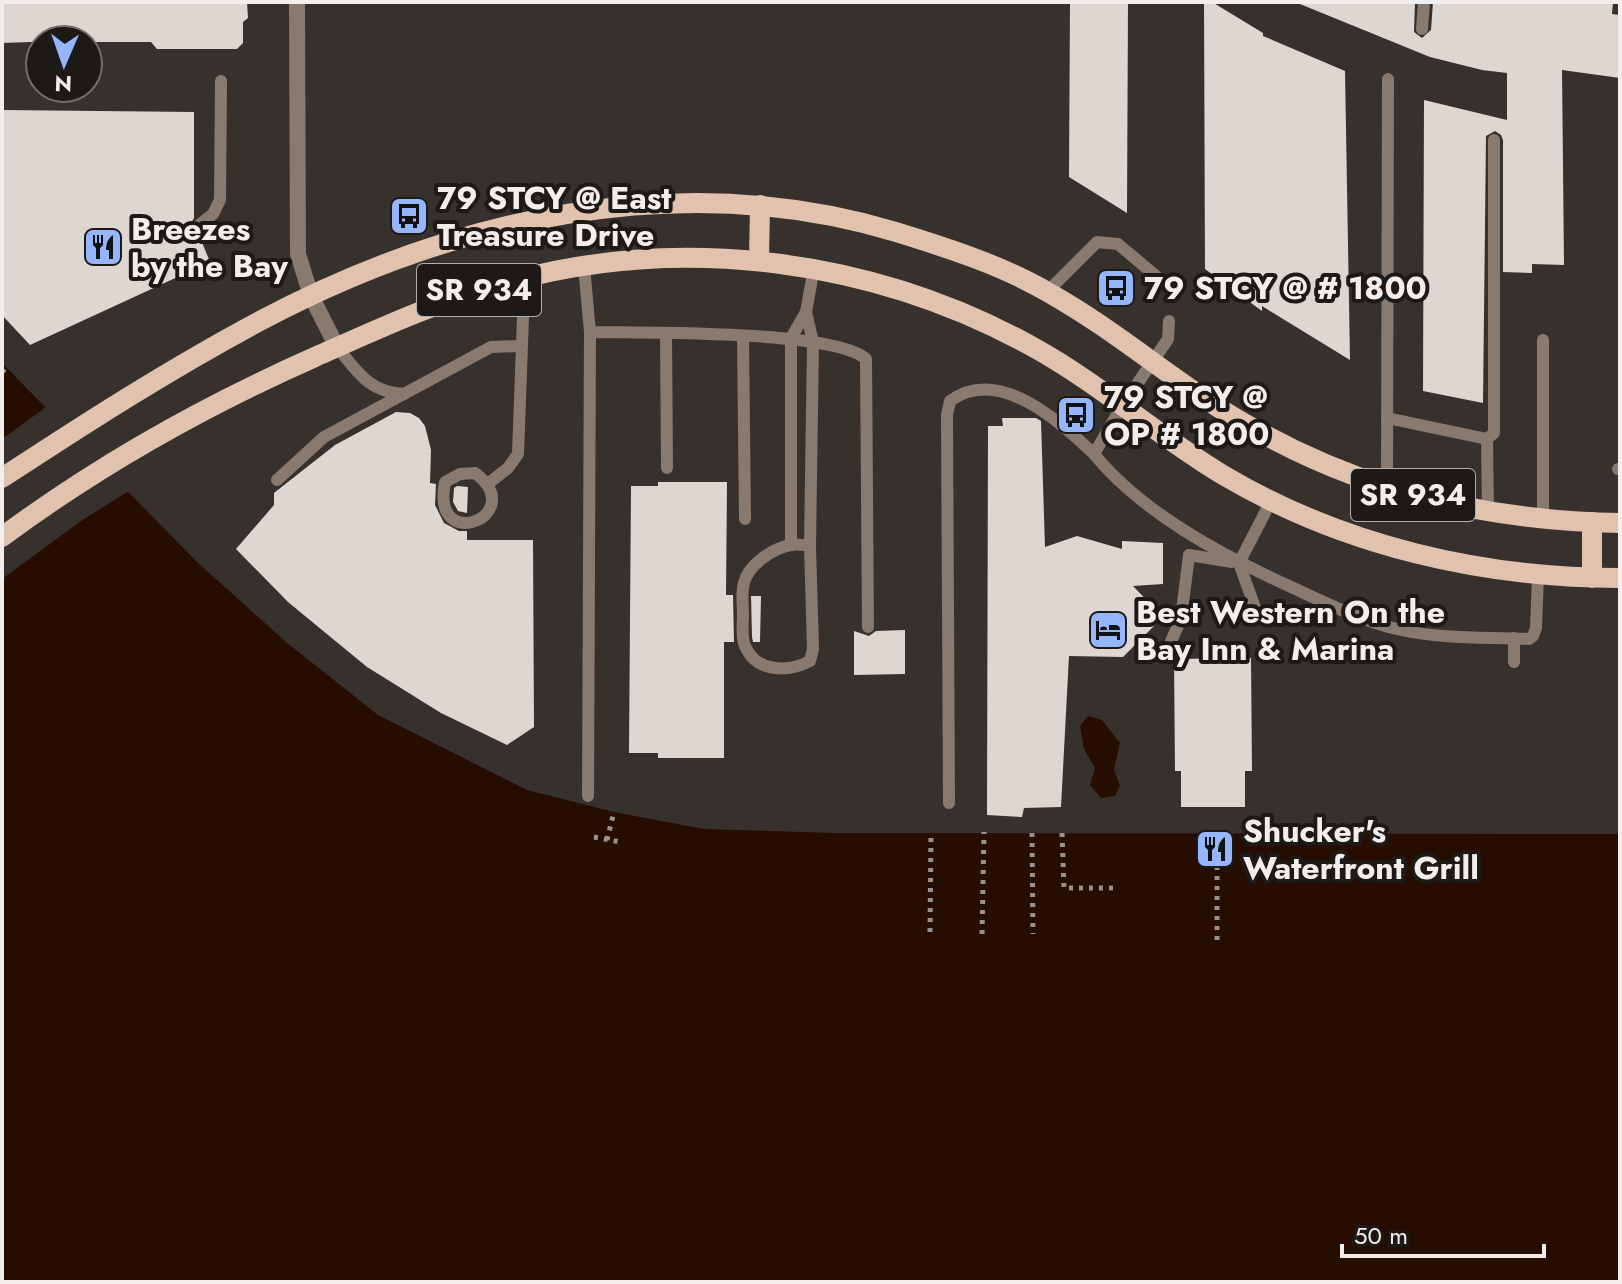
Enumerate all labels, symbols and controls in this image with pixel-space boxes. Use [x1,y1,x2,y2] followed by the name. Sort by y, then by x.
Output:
[24,24,104,104] north arrow
[54,68,73,100] text: N
[437,175,672,258] place label: 79 STCY @ East Treasure Drive
[388,195,430,237] bus stop icon: 79 STCY @ East Treasure Drive
[131,206,288,289] place label: Breezes by the Bay
[82,226,124,268] restaurant icon: Breezes by the Bay
[417,264,541,316] road number: SR 934
[1144,265,1427,311] place label: 79 STCY @ # 1800
[1095,267,1137,309] bus stop icon: 79 STCY @ # 1800
[1104,374,1269,457] place label: 79 STCY @ OP # 1800
[1055,394,1097,436] bus stop icon: 79 STCY @ OP # 1800
[1351,469,1475,521] road number: SR 934
[1136,589,1445,672] place label: Best Western On the Bay Inn & Marina
[1087,609,1129,651] hotel icon: Best Western On the Bay Inn & Marina
[1243,808,1479,891] place label: Shucker's Waterfront Grill
[1194,828,1236,870] restaurant icon: Shucker's Waterfront Grill
[1342,1208,1544,1258] scale bar
[1354,1218,1408,1253] text: 50 m

